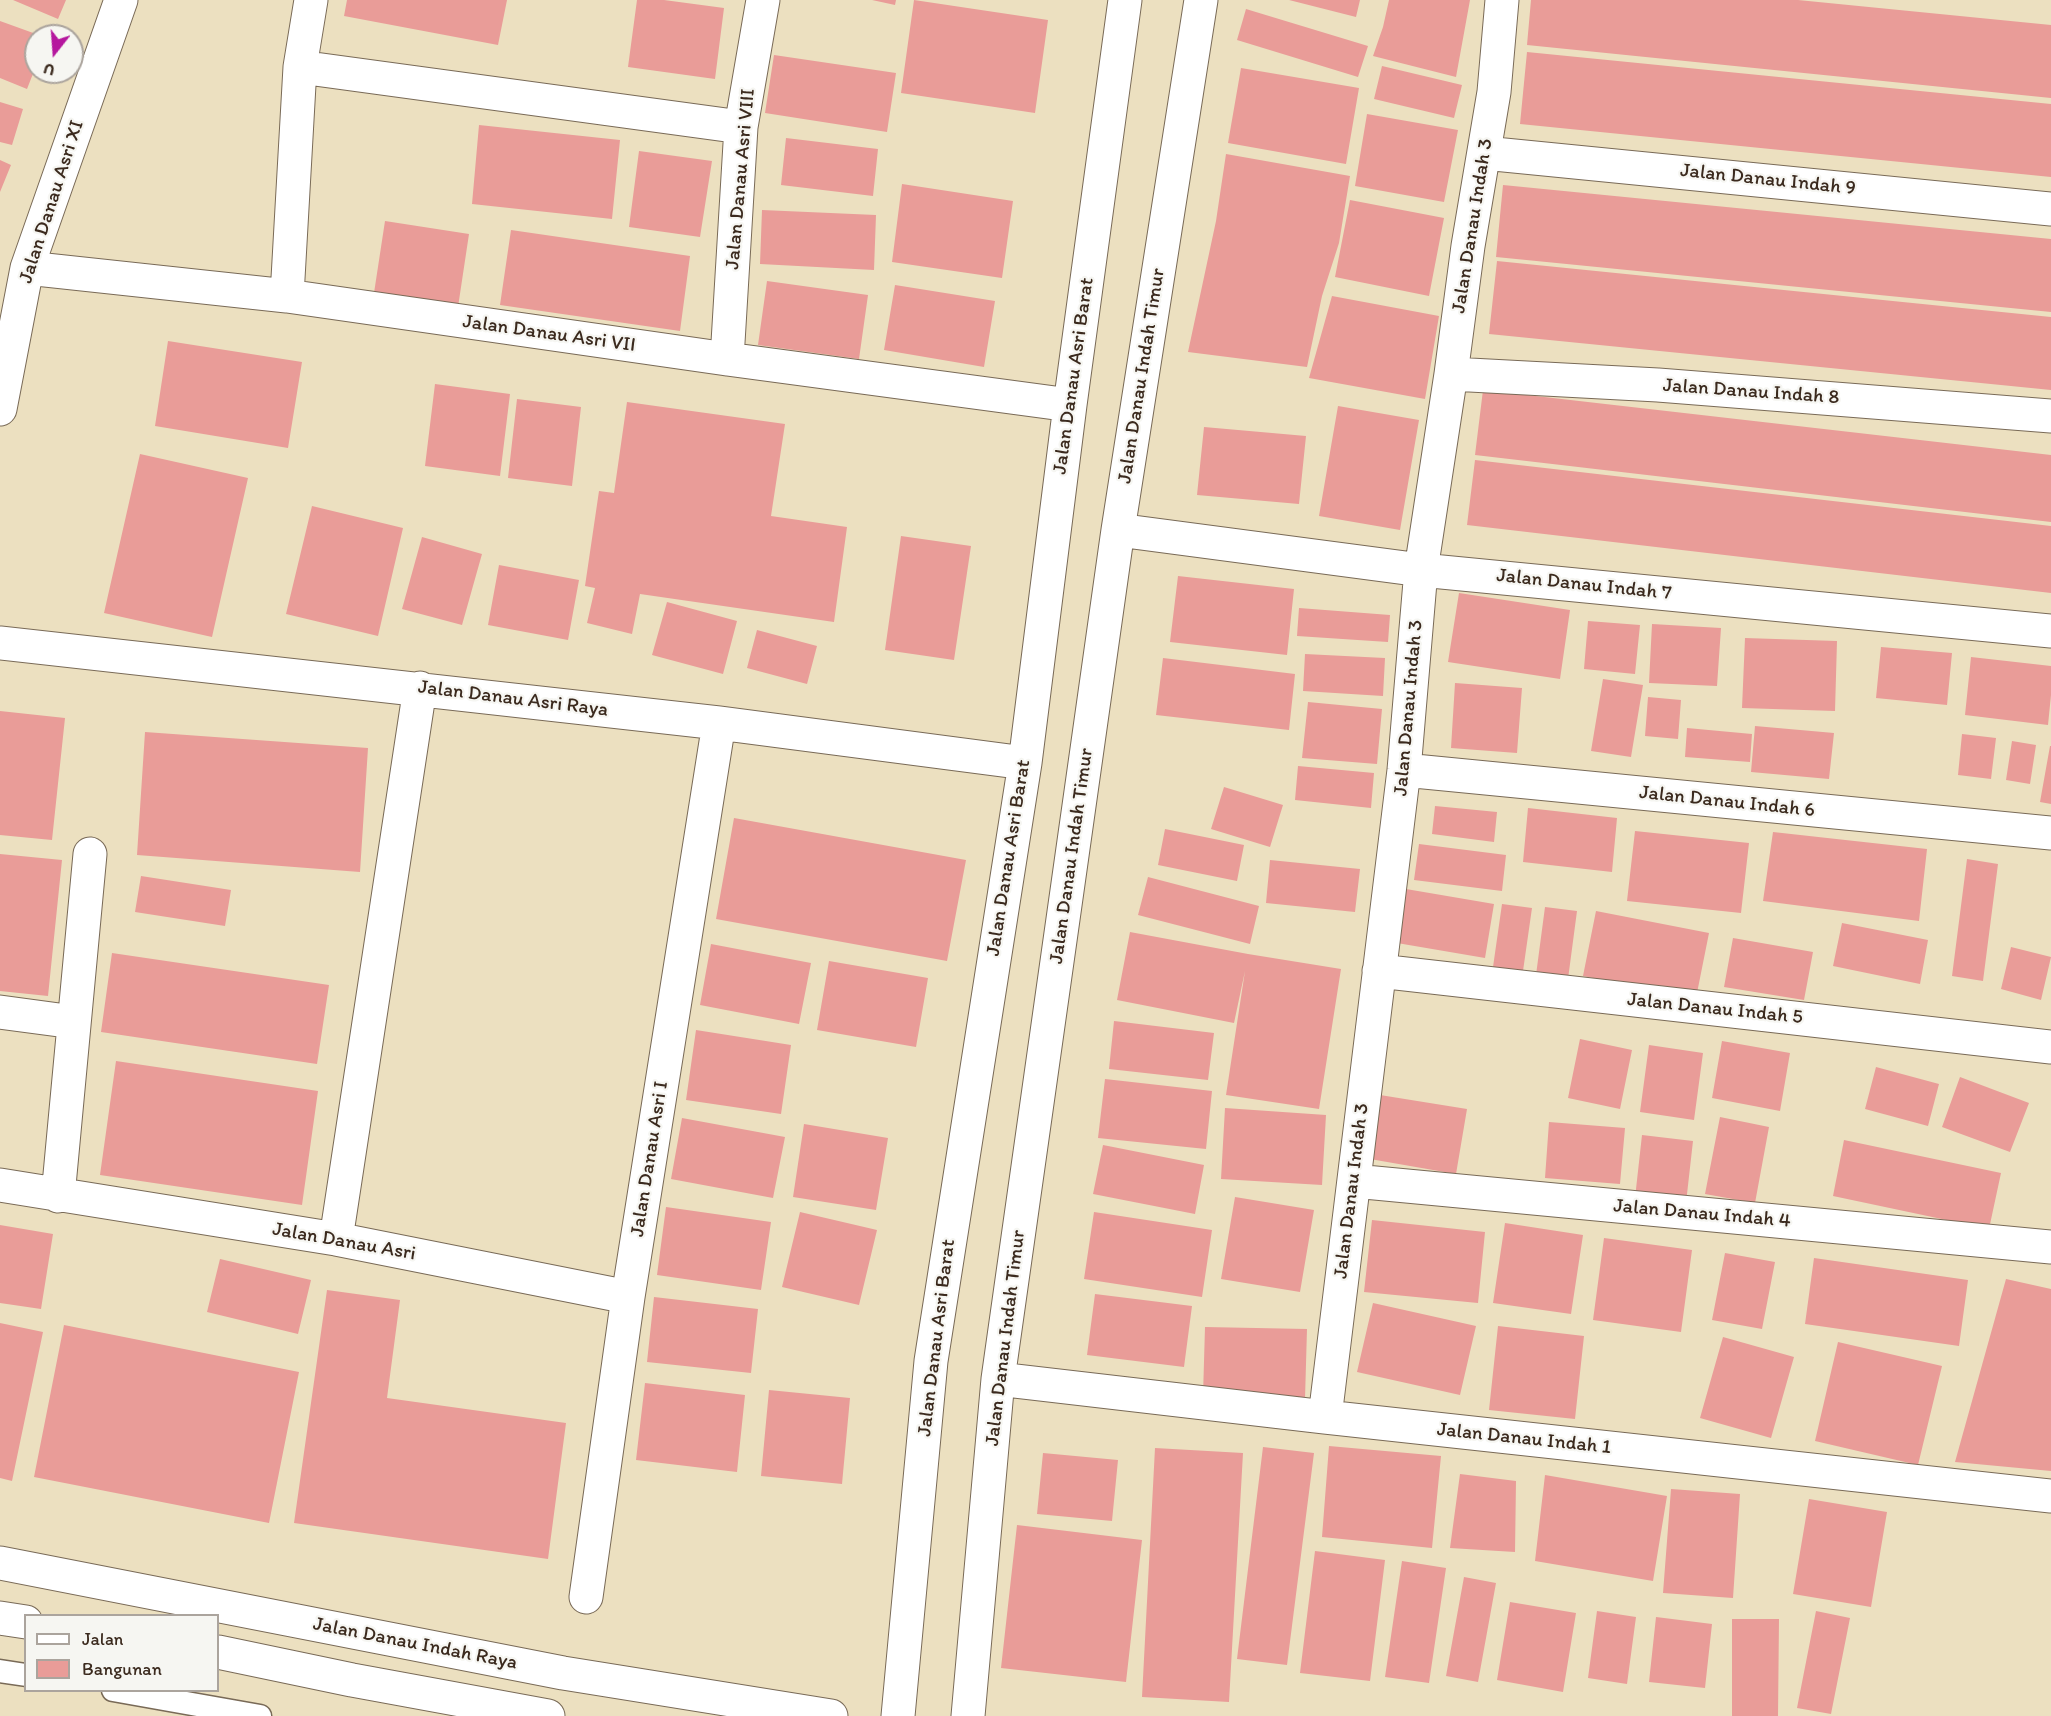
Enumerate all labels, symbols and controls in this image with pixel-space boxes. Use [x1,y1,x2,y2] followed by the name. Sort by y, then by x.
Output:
[24,24,84,84] north arrow
[41,59,57,80] text: U
[721,87,761,271] street label: Jalan Danau Asri VIII
[14,117,90,287] street label: Jalan Danau Asri XI
[1447,137,1499,315] street label: Jalan Danau Indah 3
[1679,159,1857,201] street label: Jalan Danau Indah 9
[1113,267,1171,485] street label: Jalan Danau Indah Timur
[1048,276,1100,476] street label: Jalan Danau Asri Barat
[461,310,637,358] street label: Jalan Danau Asri VII
[1662,374,1840,410] street label: Jalan Danau Indah 8
[1495,564,1673,606] street label: Jalan Danau Indah 7
[1389,619,1429,797] street label: Jalan Danau Indah 3
[417,675,609,723] street label: Jalan Danau Asri Raya
[1045,747,1099,965] street label: Jalan Danau Indah Timur
[982,758,1036,958] street label: Jalan Danau Asri Barat
[1638,781,1816,823] street label: Jalan Danau Indah 6
[1626,988,1804,1030] street label: Jalan Danau Indah 5
[626,1080,674,1238] street label: Jalan Danau Asri I
[1329,1102,1375,1280] street label: Jalan Danau Indah 3
[1612,1194,1792,1234] street label: Jalan Danau Indah 4
[270,1218,418,1266] street label: Jalan Danau Asri
[981,1229,1031,1447] street label: Jalan Danau Indah Timur
[913,1238,961,1438] street label: Jalan Danau Asri Barat
[1436,1418,1612,1460] street label: Jalan Danau Indah 1
[311,1612,519,1676] street label: Jalan Danau Indah Raya
[24,1614,219,1692] legend
[82,1628,123,1650] text: Jalan
[82,1658,162,1680] text: Bangunan

